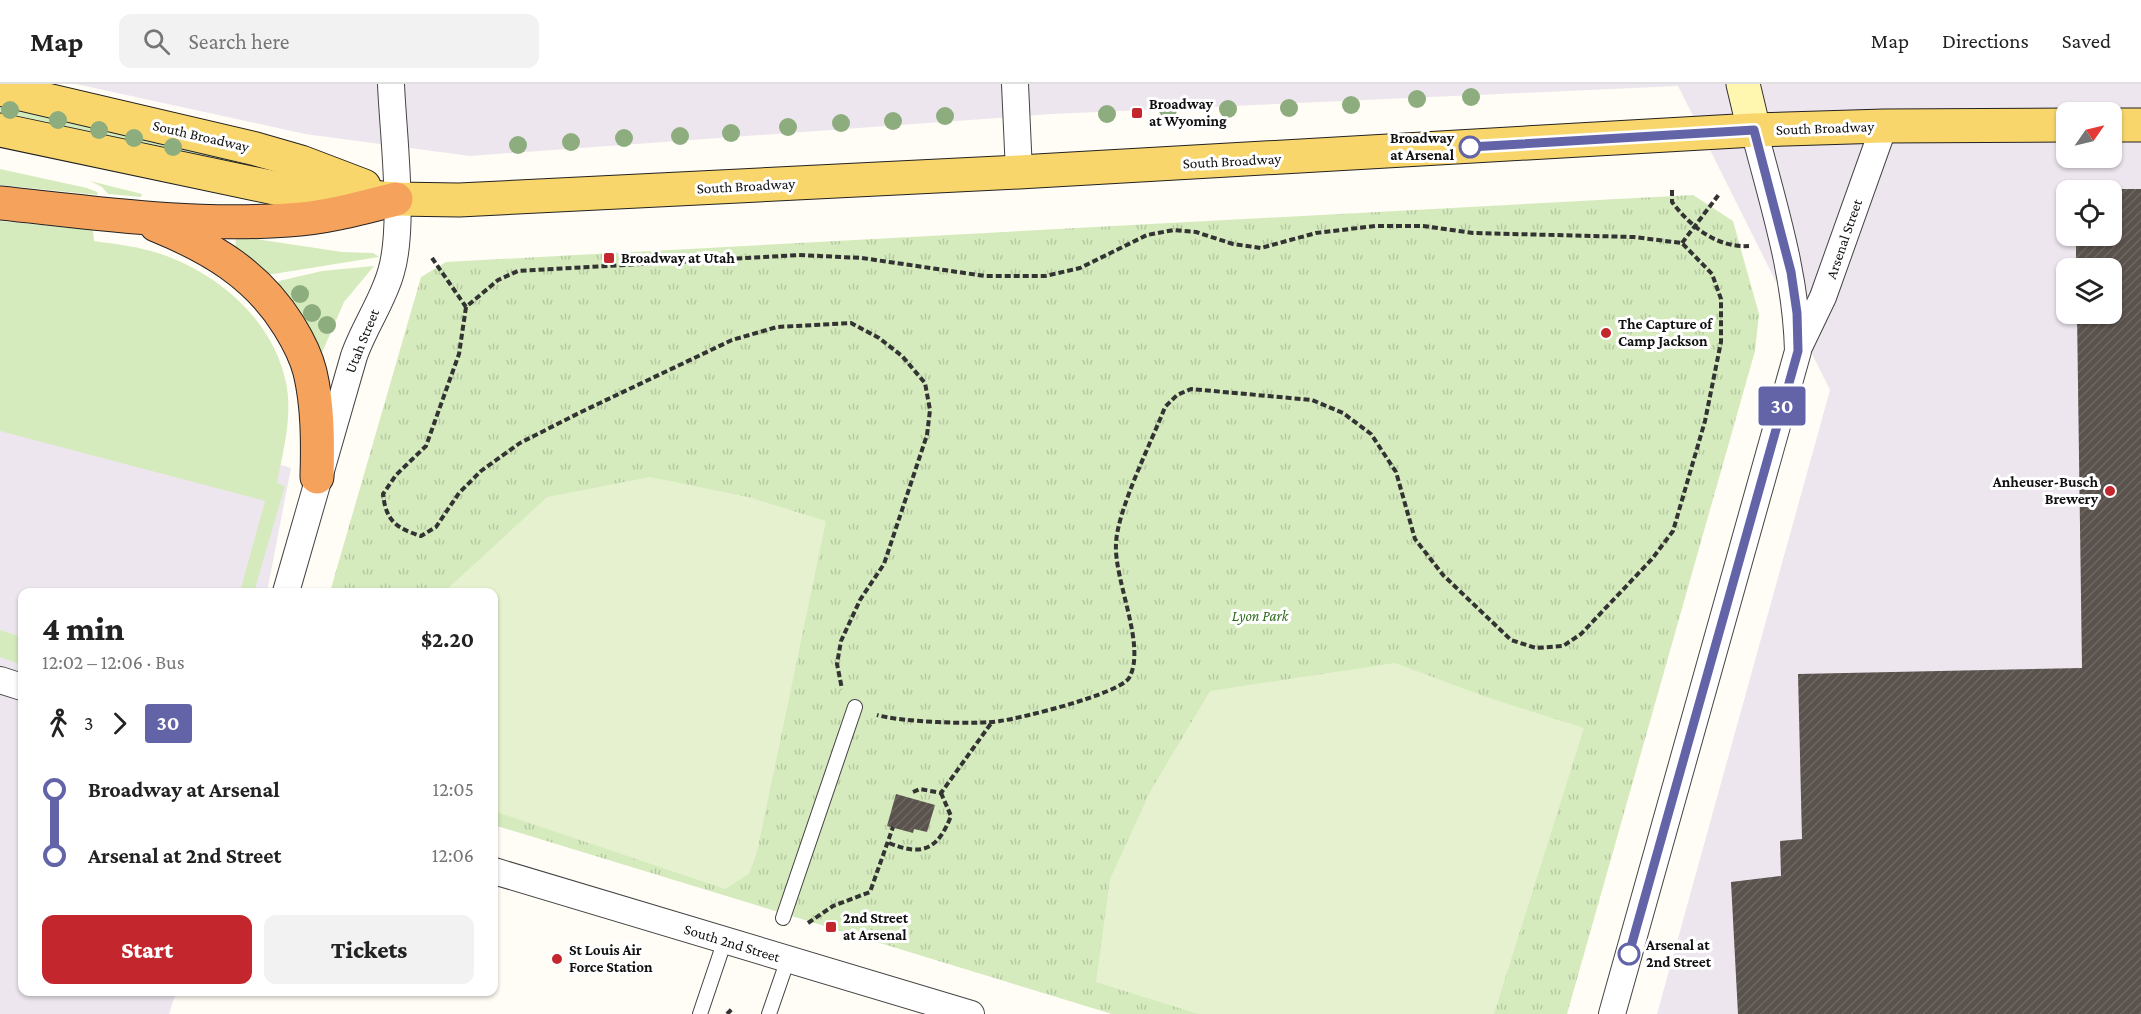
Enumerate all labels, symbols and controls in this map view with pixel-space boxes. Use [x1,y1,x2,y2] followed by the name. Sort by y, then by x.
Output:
[119,14,539,68] search box
[140,25,173,58] icon: search
[30,26,83,57] text: Map
[188,29,289,54] text: Search here
[1871,29,1909,53] text: Map
[1942,29,2029,53] text: Directions
[2062,29,2111,53] text: Saved
[1149,96,1227,129] place label: Broadway at Wyoming
[2056,102,2122,168] north arrow
[2056,102,2122,324] map controls
[1130,106,1144,120] marker: Broadway at Wyoming
[151,117,251,156] street label: South Broadway
[1776,118,1875,139] street label: South Broadway
[1390,130,1455,163] place label: Broadway at Arsenal
[1459,136,1481,158] marker: Broadway at Arsenal
[1182,150,1282,173] street label: South Broadway
[696,175,796,198] street label: South Broadway
[2056,180,2122,246] button: locate
[1823,196,1865,281] street label: Arsenal Street
[621,250,735,266] place label: Broadway at Utah
[602,251,616,265] marker: Broadway at Utah
[2056,258,2122,324] button: layers
[342,306,382,375] street label: Utah Street
[1618,316,1713,349] place label: The Capture of Camp Jackson
[1599,326,1613,340] marker: The Capture of Camp Jackson
[1755,386,1809,426] line badge: 30
[1770,394,1794,418] text: 30
[1992,474,2099,507] place label: Anheuser-Busch Brewery
[2103,484,2117,498] marker: Anheuser-Busch Brewery
[1232,608,1290,625] park label: Lyon Park
[42,610,124,647] text: 4 min
[421,627,474,652] text: $2.20
[42,651,185,673] text: 12:02 – 12:06 · Bus
[42,707,75,740] icon: walk
[103,707,136,740] icon: forward
[157,711,180,735] text: 30
[84,712,94,734] text: 3
[88,777,280,802] text: Broadway at Arsenal
[433,778,474,800] text: 12:05
[88,843,281,868] text: Arsenal at 2nd Street
[432,844,474,866] text: 12:06
[843,910,909,943] place label: 2nd Street at Arsenal
[42,915,252,984] button: Start
[264,915,474,984] button: Tickets
[824,920,838,934] marker: 2nd Street at Arsenal
[682,921,783,965] street label: South 2nd Street
[1645,937,1712,970] place label: Arsenal at 2nd Street
[569,942,653,975] place label: St Louis Air Force Station
[1618,943,1640,965] marker: Arsenal at 2nd Street
[550,952,564,966] marker: St Louis Air Force Station

